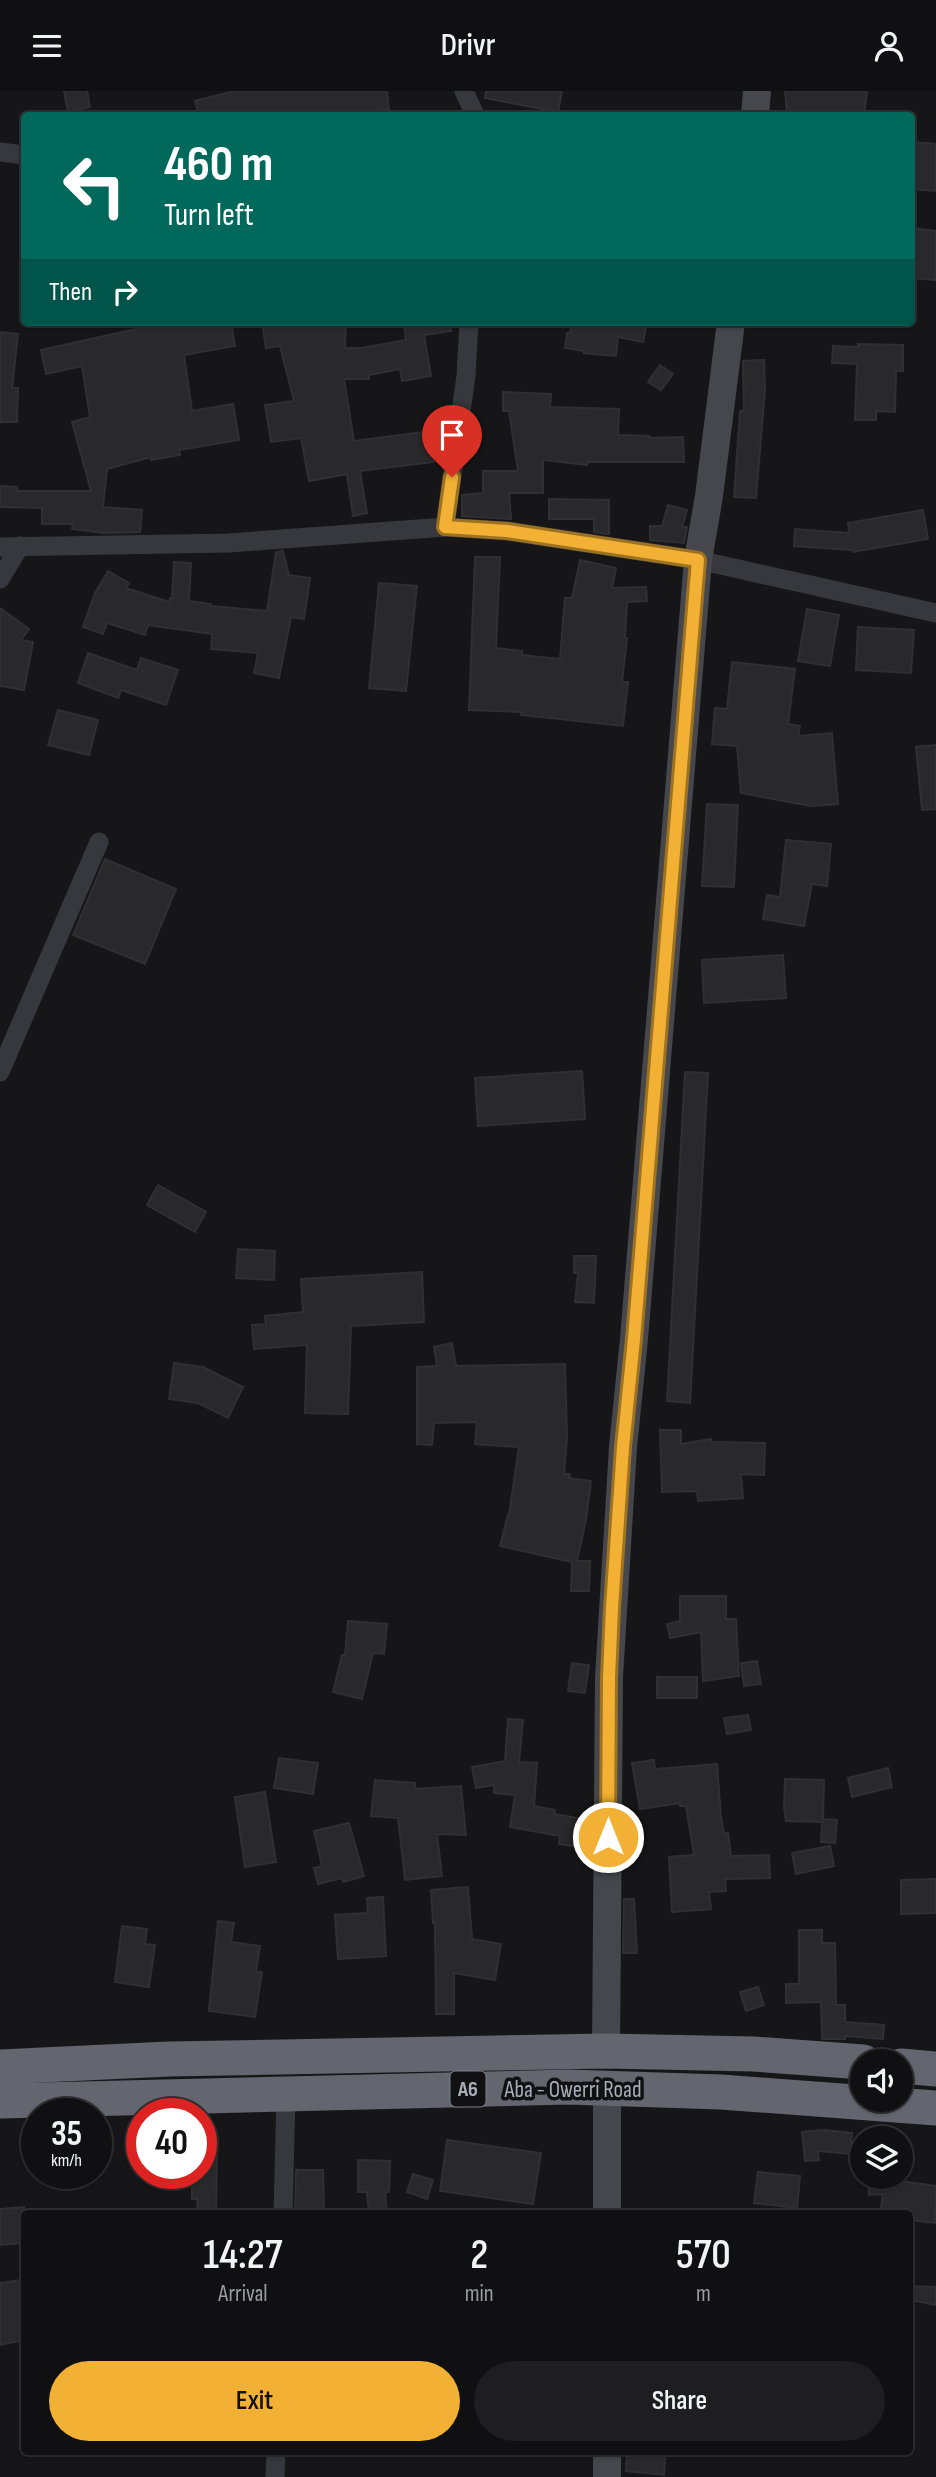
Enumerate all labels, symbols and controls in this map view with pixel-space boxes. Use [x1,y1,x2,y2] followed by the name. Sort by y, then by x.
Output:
[441,26,495,65] text: Drivr
[28,27,66,65] icon: menu
[870,27,908,65] icon: person
[164,136,273,195] text: 460 m
[49,140,140,231] icon: left
[164,196,254,235] text: Turn left
[106,273,144,311] icon: right
[49,277,92,308] text: Then
[422,405,482,477] pin
[433,416,471,454] icon: arrive
[571,1800,645,1874] position arrow
[850,2049,913,2189] map controls
[850,2049,913,2112] button: sound
[450,2071,486,2107] road number: A6
[503,2076,642,2104] street label: Aba - Owerri Road
[126,2098,217,2189] speed limit sign: 40
[51,2113,82,2156] text: 35
[850,2126,913,2189] button: layers
[51,2150,82,2171] text: km/h
[203,2230,282,2281] text: 14:27
[470,2230,488,2281] text: 2
[676,2230,731,2281] text: 570
[218,2280,268,2308] text: Arrival
[465,2280,494,2308] text: min
[696,2280,711,2308] text: m
[49,2361,460,2441] button: Exit
[474,2361,885,2441] button: Share

